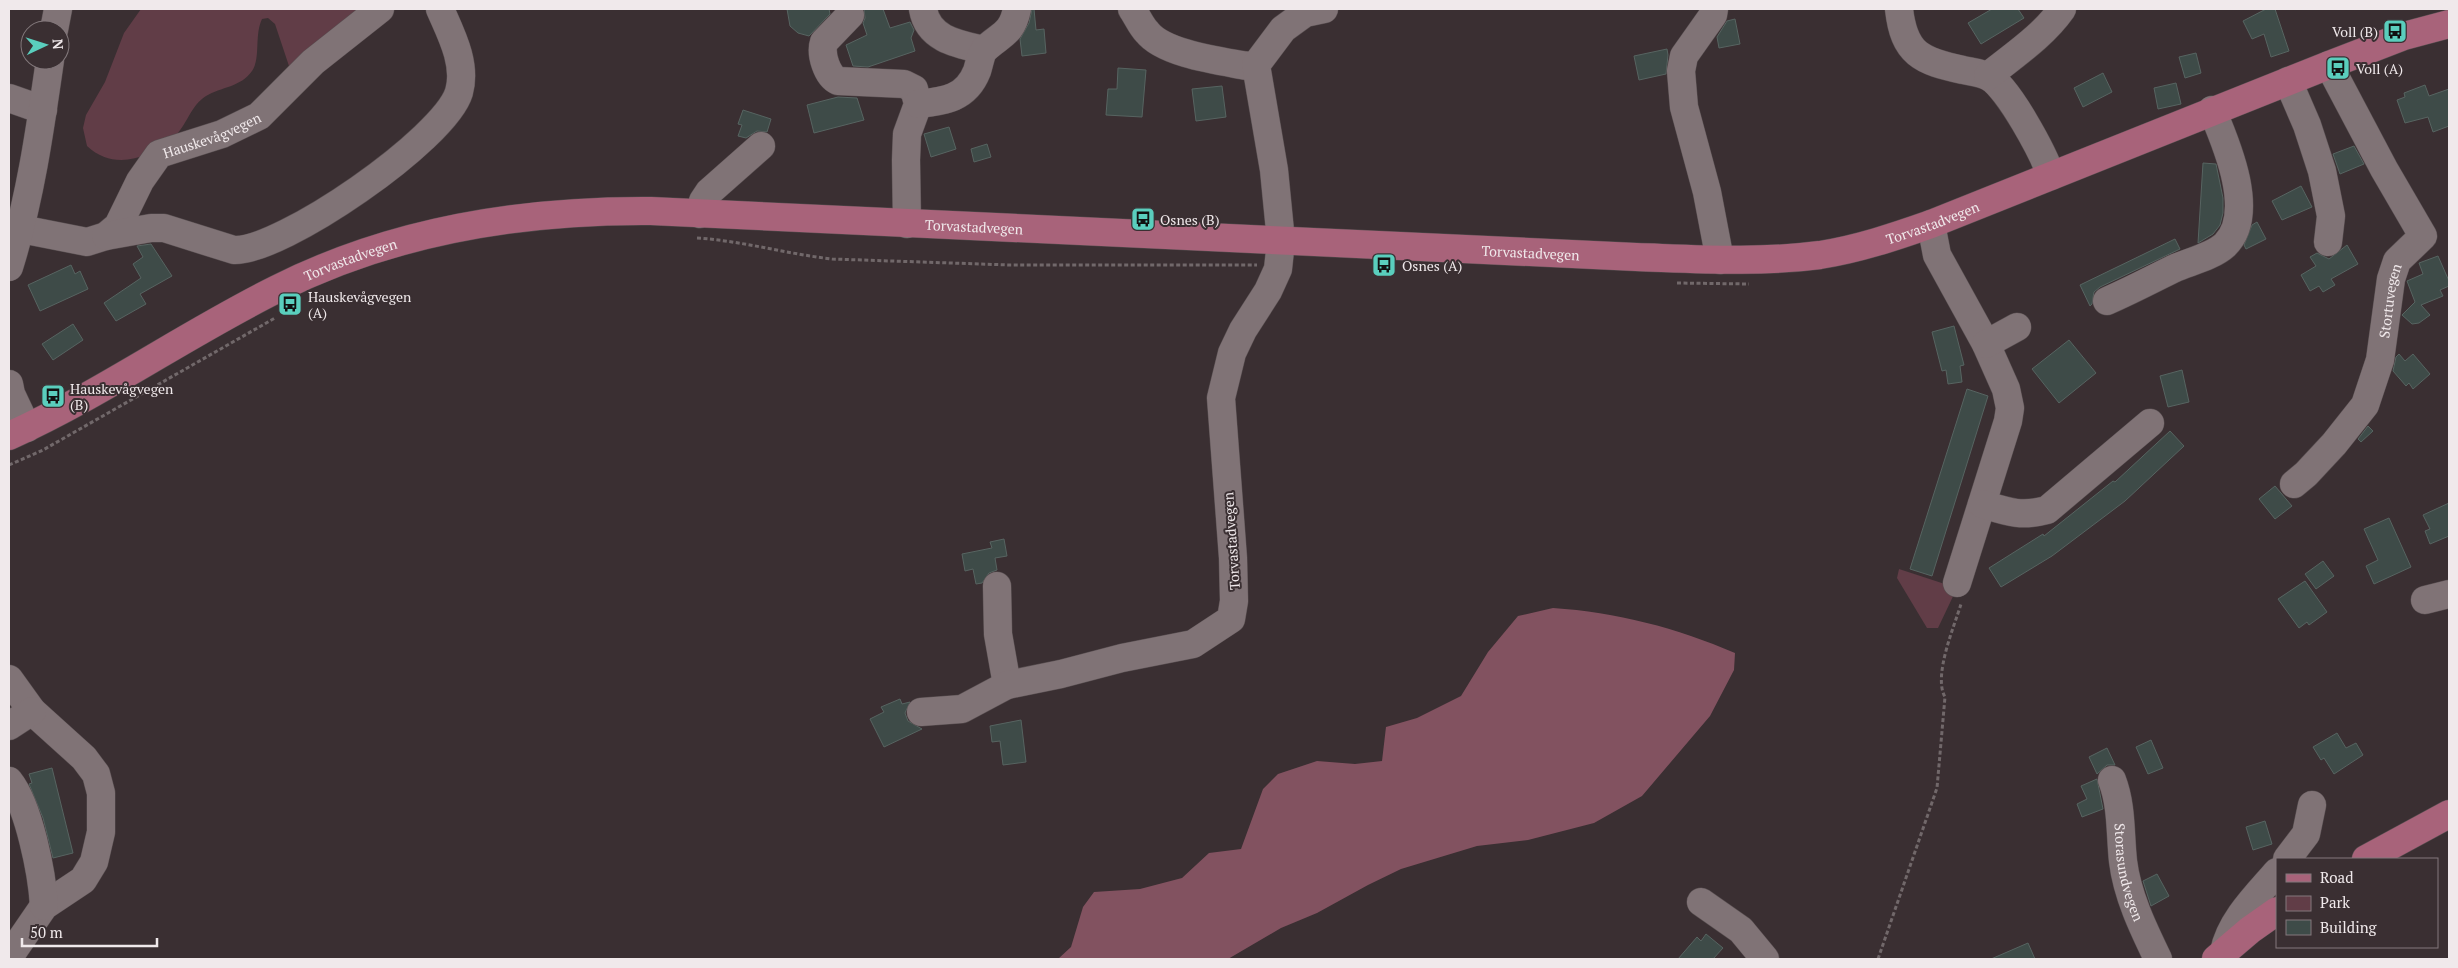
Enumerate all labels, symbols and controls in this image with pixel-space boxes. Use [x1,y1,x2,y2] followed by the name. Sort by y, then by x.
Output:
[2382,18,2408,44] bus stop icon: Voll (B)
[20,20,70,70] north arrow
[2332,22,2378,41] place label: Voll (B)
[49,38,68,50] text: N
[2325,55,2351,81] bus stop icon: Voll (A)
[2356,59,2403,78] place label: Voll (A)
[160,107,264,162] street label: Hauskevågvegen
[1883,196,1982,248] street label: Torvastadvegen
[1130,206,1156,232] bus stop icon: Osnes (B)
[1160,210,1219,229] place label: Osnes (B)
[925,214,1024,238] street label: Torvastadvegen
[300,233,400,285] street label: Torvastadvegen
[1481,240,1581,264] street label: Torvastadvegen
[1371,252,1397,278] bus stop icon: Osnes (A)
[1402,256,1462,275] place label: Osnes (A)
[2374,260,2405,339] street label: Stortuvegen
[308,287,412,322] place label: Hauskevågvegen (A)
[277,291,303,317] bus stop icon: Hauskevågvegen (A)
[70,379,174,414] place label: Hauskevågvegen (B)
[40,383,66,409] bus stop icon: Hauskevågvegen (B)
[1218,491,1244,591] street label: Torvastadvegen
[2111,822,2149,924] street label: Storasundvegen
[2276,858,2438,948] legend
[2320,867,2353,887] text: Road
[2320,892,2350,912] text: Park
[22,916,158,948] scale bar
[2320,917,2378,937] text: Building
[30,922,63,942] text: 50 m

